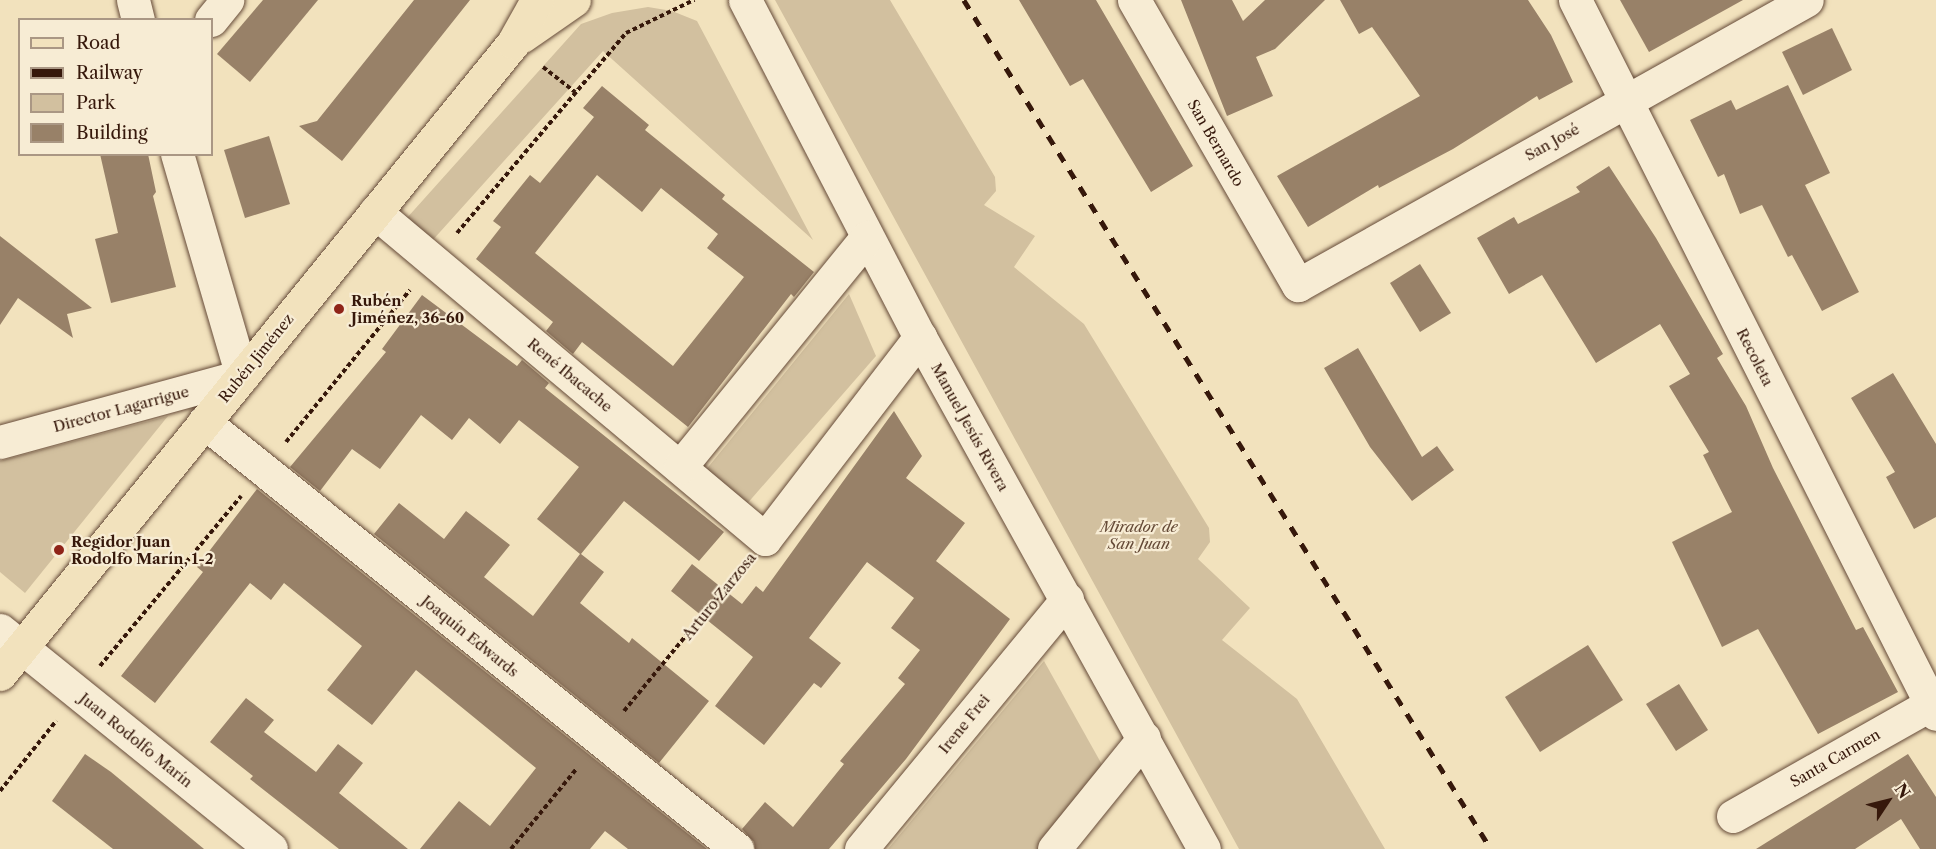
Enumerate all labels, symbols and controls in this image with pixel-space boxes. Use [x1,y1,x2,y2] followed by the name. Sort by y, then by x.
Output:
[18,18,213,156] legend
[76,32,121,54] text: Road
[76,62,143,84] text: Railway
[76,92,115,114] text: Park
[1184,96,1248,190] street label: San Bernardo
[1522,120,1582,164] street label: San José
[76,122,148,144] text: Building
[351,291,464,326] place label: Rubén Jiménez, 36-60
[332,302,346,316] marker: Rubén Jiménez, 36-60
[215,310,297,406] street label: Rubén Jiménez
[1733,325,1777,389] street label: Recoleta
[524,334,616,416] street label: René Ibacache
[927,360,1013,494] street label: Manuel Jesús Rivera
[51,382,191,436] street label: Director Lagarrigue
[1100,517,1178,552] park label: Mirador de San Juan
[71,532,214,567] place label: Regidor Juan Rodolfo Marín, 1-2
[52,543,66,557] marker: Regidor Juan Rodolfo Marín, 1-2
[678,549,760,643] street label: Arturo Zarzosa
[418,591,522,681] street label: Joaquín Edwards
[76,689,196,791] street label: Juan Rodolfo Marín
[935,691,993,757] street label: Irene Frei
[1787,725,1883,791] street label: Santa Carmen
[1858,771,1918,831] north arrow
[1891,779,1915,802] text: N

